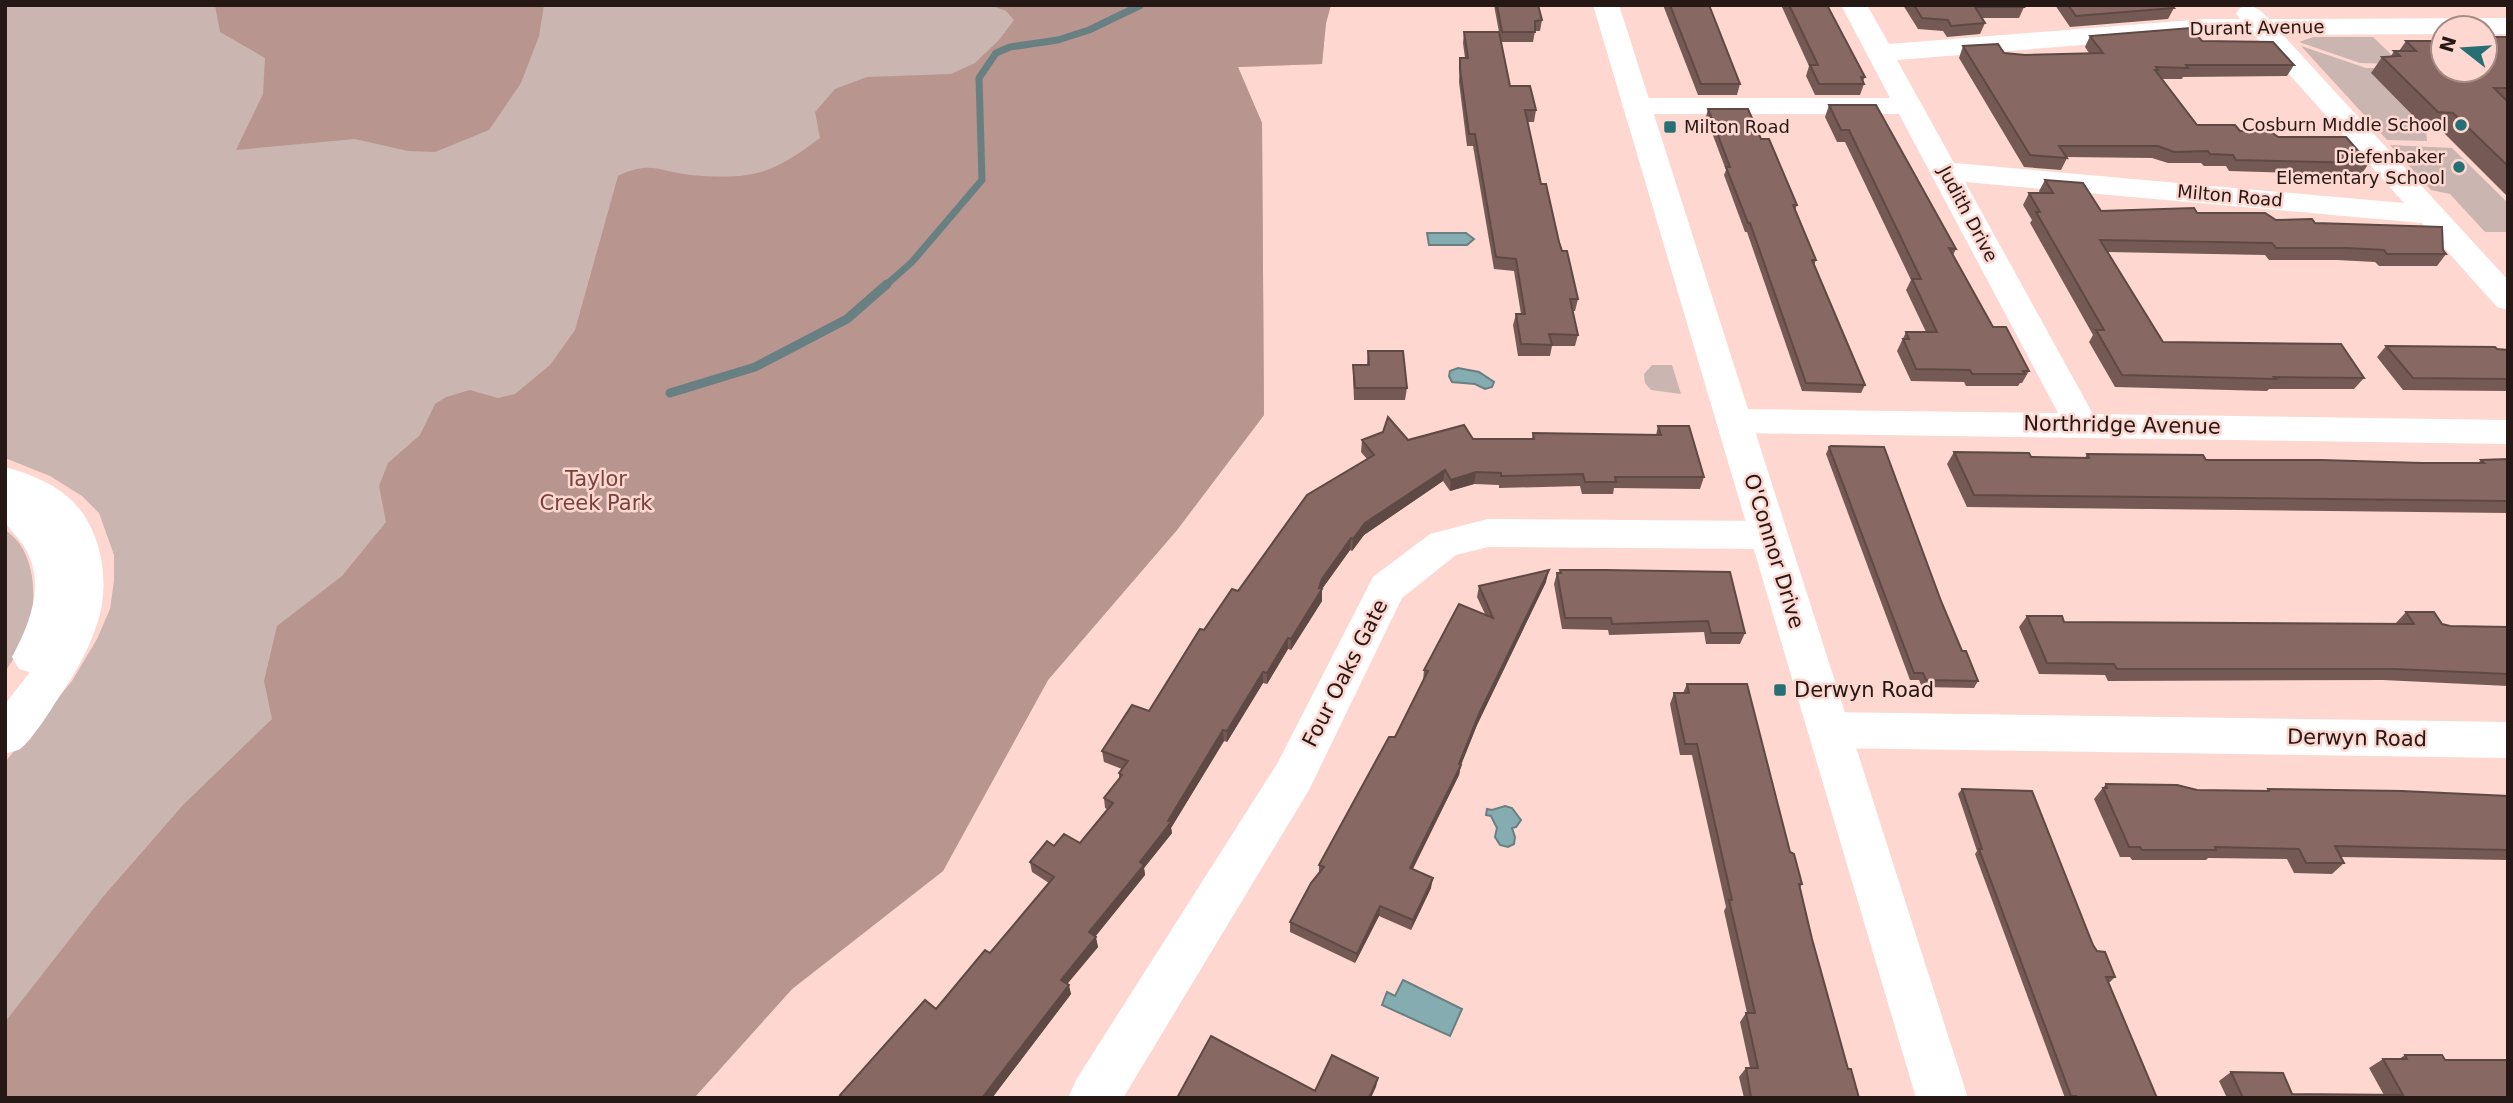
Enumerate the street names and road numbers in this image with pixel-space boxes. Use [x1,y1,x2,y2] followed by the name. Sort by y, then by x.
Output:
[2189,16,2325,39] street label: Durant Avenue
[1934,161,2002,265] street label: Judith Drive
[2176,180,2284,211] street label: Milton Road
[2023,411,2221,439] street label: Northridge Avenue
[1739,471,1809,631] street label: O'Connor Drive
[1297,595,1393,751] street label: Four Oaks Gate
[2287,725,2427,751] street label: Derwyn Road

